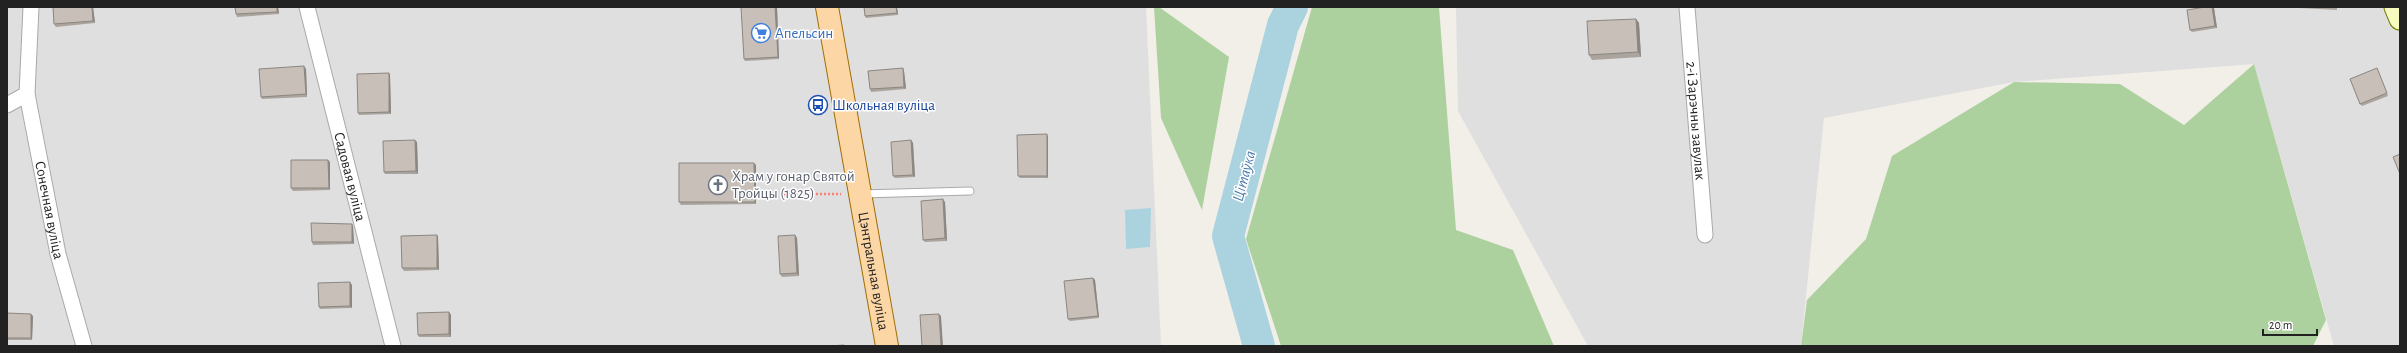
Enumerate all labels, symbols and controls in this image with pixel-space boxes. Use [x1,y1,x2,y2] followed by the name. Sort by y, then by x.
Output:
[750,22,772,44] supermarket icon: Апельсин
[775,26,833,41] place label: Апельсин
[1684,61,1708,181] street label: 2-і Зарэчны завулак
[807,94,829,116] bus stop icon: Школьная вуліца
[832,98,935,113] place label: Школьная вуліца
[332,130,369,223] street label: Садовая вуліца
[1230,149,1258,203] water label: Цітаўка
[33,160,67,261] street label: Сонечная вуліца
[732,169,855,201] place label: Храм у гонар Святой Тройцы (1825)
[707,174,729,196] church icon: Храм у гонар Святой Тройцы (1825)
[856,210,892,332] street label: Цэнтральная вуліца
[2263,311,2317,337] scale bar
[2269,319,2292,331] text: 20 m

